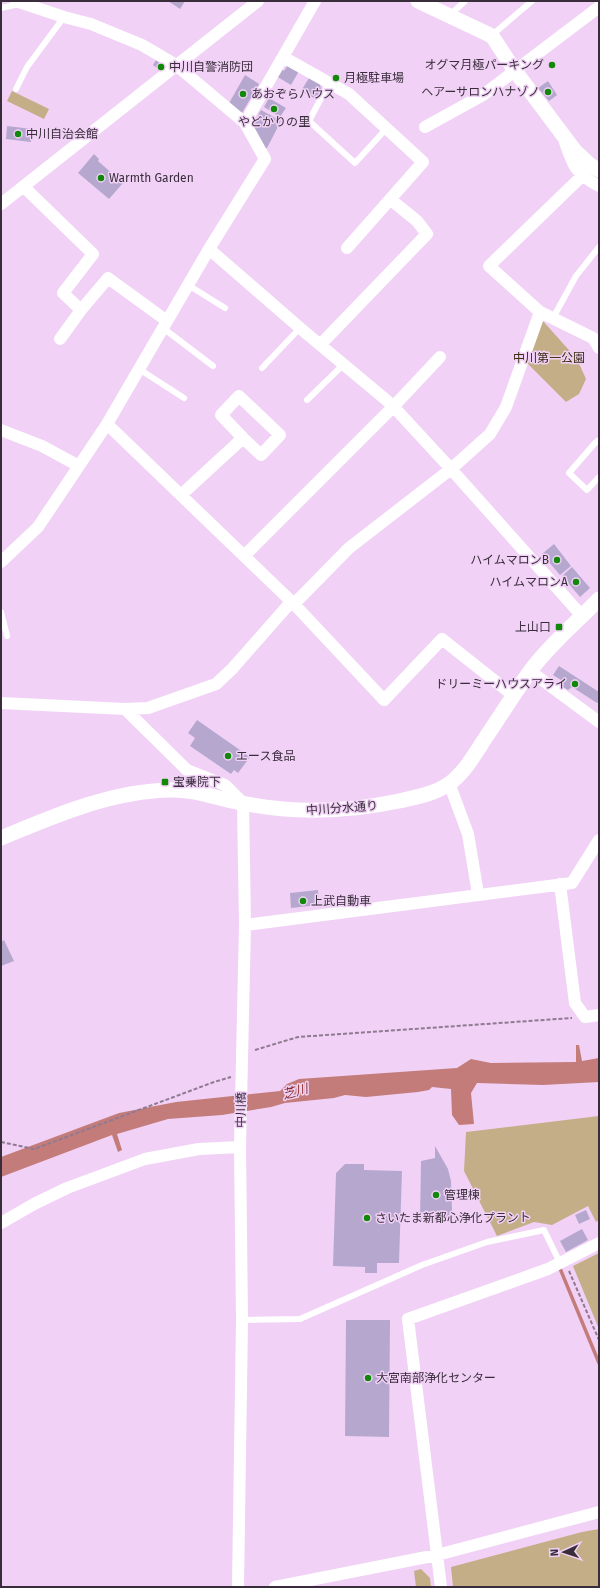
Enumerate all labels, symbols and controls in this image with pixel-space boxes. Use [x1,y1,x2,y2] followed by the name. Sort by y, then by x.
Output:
[425,58,544,72] place label: オグマ月極パーキング
[169,60,253,74] place label: 中川自警消防団
[547,60,557,70] marker: オグマ月極パーキング
[156,62,166,72] marker: 中川自警消防団
[344,71,404,85] place label: 月極駐車場
[331,73,341,83] marker: 月極駐車場
[421,85,540,99] place label: ヘアーサロンハナゾノ
[251,87,335,101] place label: あおぞらハウス
[543,87,553,97] marker: ヘアーサロンハナゾノ
[238,89,248,99] marker: あおぞらハウス
[269,104,279,114] marker: やどかりの里
[238,115,310,129] place label: やどかりの里
[26,127,98,141] place label: 中川自治会館
[13,129,23,139] marker: 中川自治会館
[109,171,194,185] place label: Warmth Garden
[96,173,106,183] marker: Warmth Garden
[513,351,585,365] park label: 中川第一公園
[470,553,549,567] place label: ハイムマロンB
[552,555,562,565] marker: ハイムマロンB
[490,575,568,589] place label: ハイムマロンA
[571,577,581,587] marker: ハイムマロンA
[515,620,551,634] place label: 上山口
[554,622,564,632] marker: 上山口
[435,677,567,691] place label: ドリーミーハウスアライ
[570,679,580,689] marker: ドリーミーハウスアライ
[236,749,295,763] place label: エース食品
[223,751,233,761] marker: エース食品
[173,775,221,789] place label: 宝乗院下
[160,777,170,787] marker: 宝乗院下
[306,799,378,817] street label: 中川分水通り
[311,894,371,908] place label: 上武自動車
[298,896,308,906] marker: 上武自動車
[281,1080,312,1102] water label: 芝川
[234,1092,248,1128] street label: 中川橋
[444,1188,480,1202] place label: 管理棟
[431,1190,441,1200] marker: 管理棟
[375,1211,531,1225] place label: さいたま新都心浄化プラント
[362,1213,372,1223] marker: さいたま新都心浄化プラント
[376,1371,496,1385] place label: 大宮南部浄化センター
[363,1373,373,1383] marker: 大宮南部浄化センター
[544,1532,584,1572] north arrow
[548,1549,561,1556] text: N

